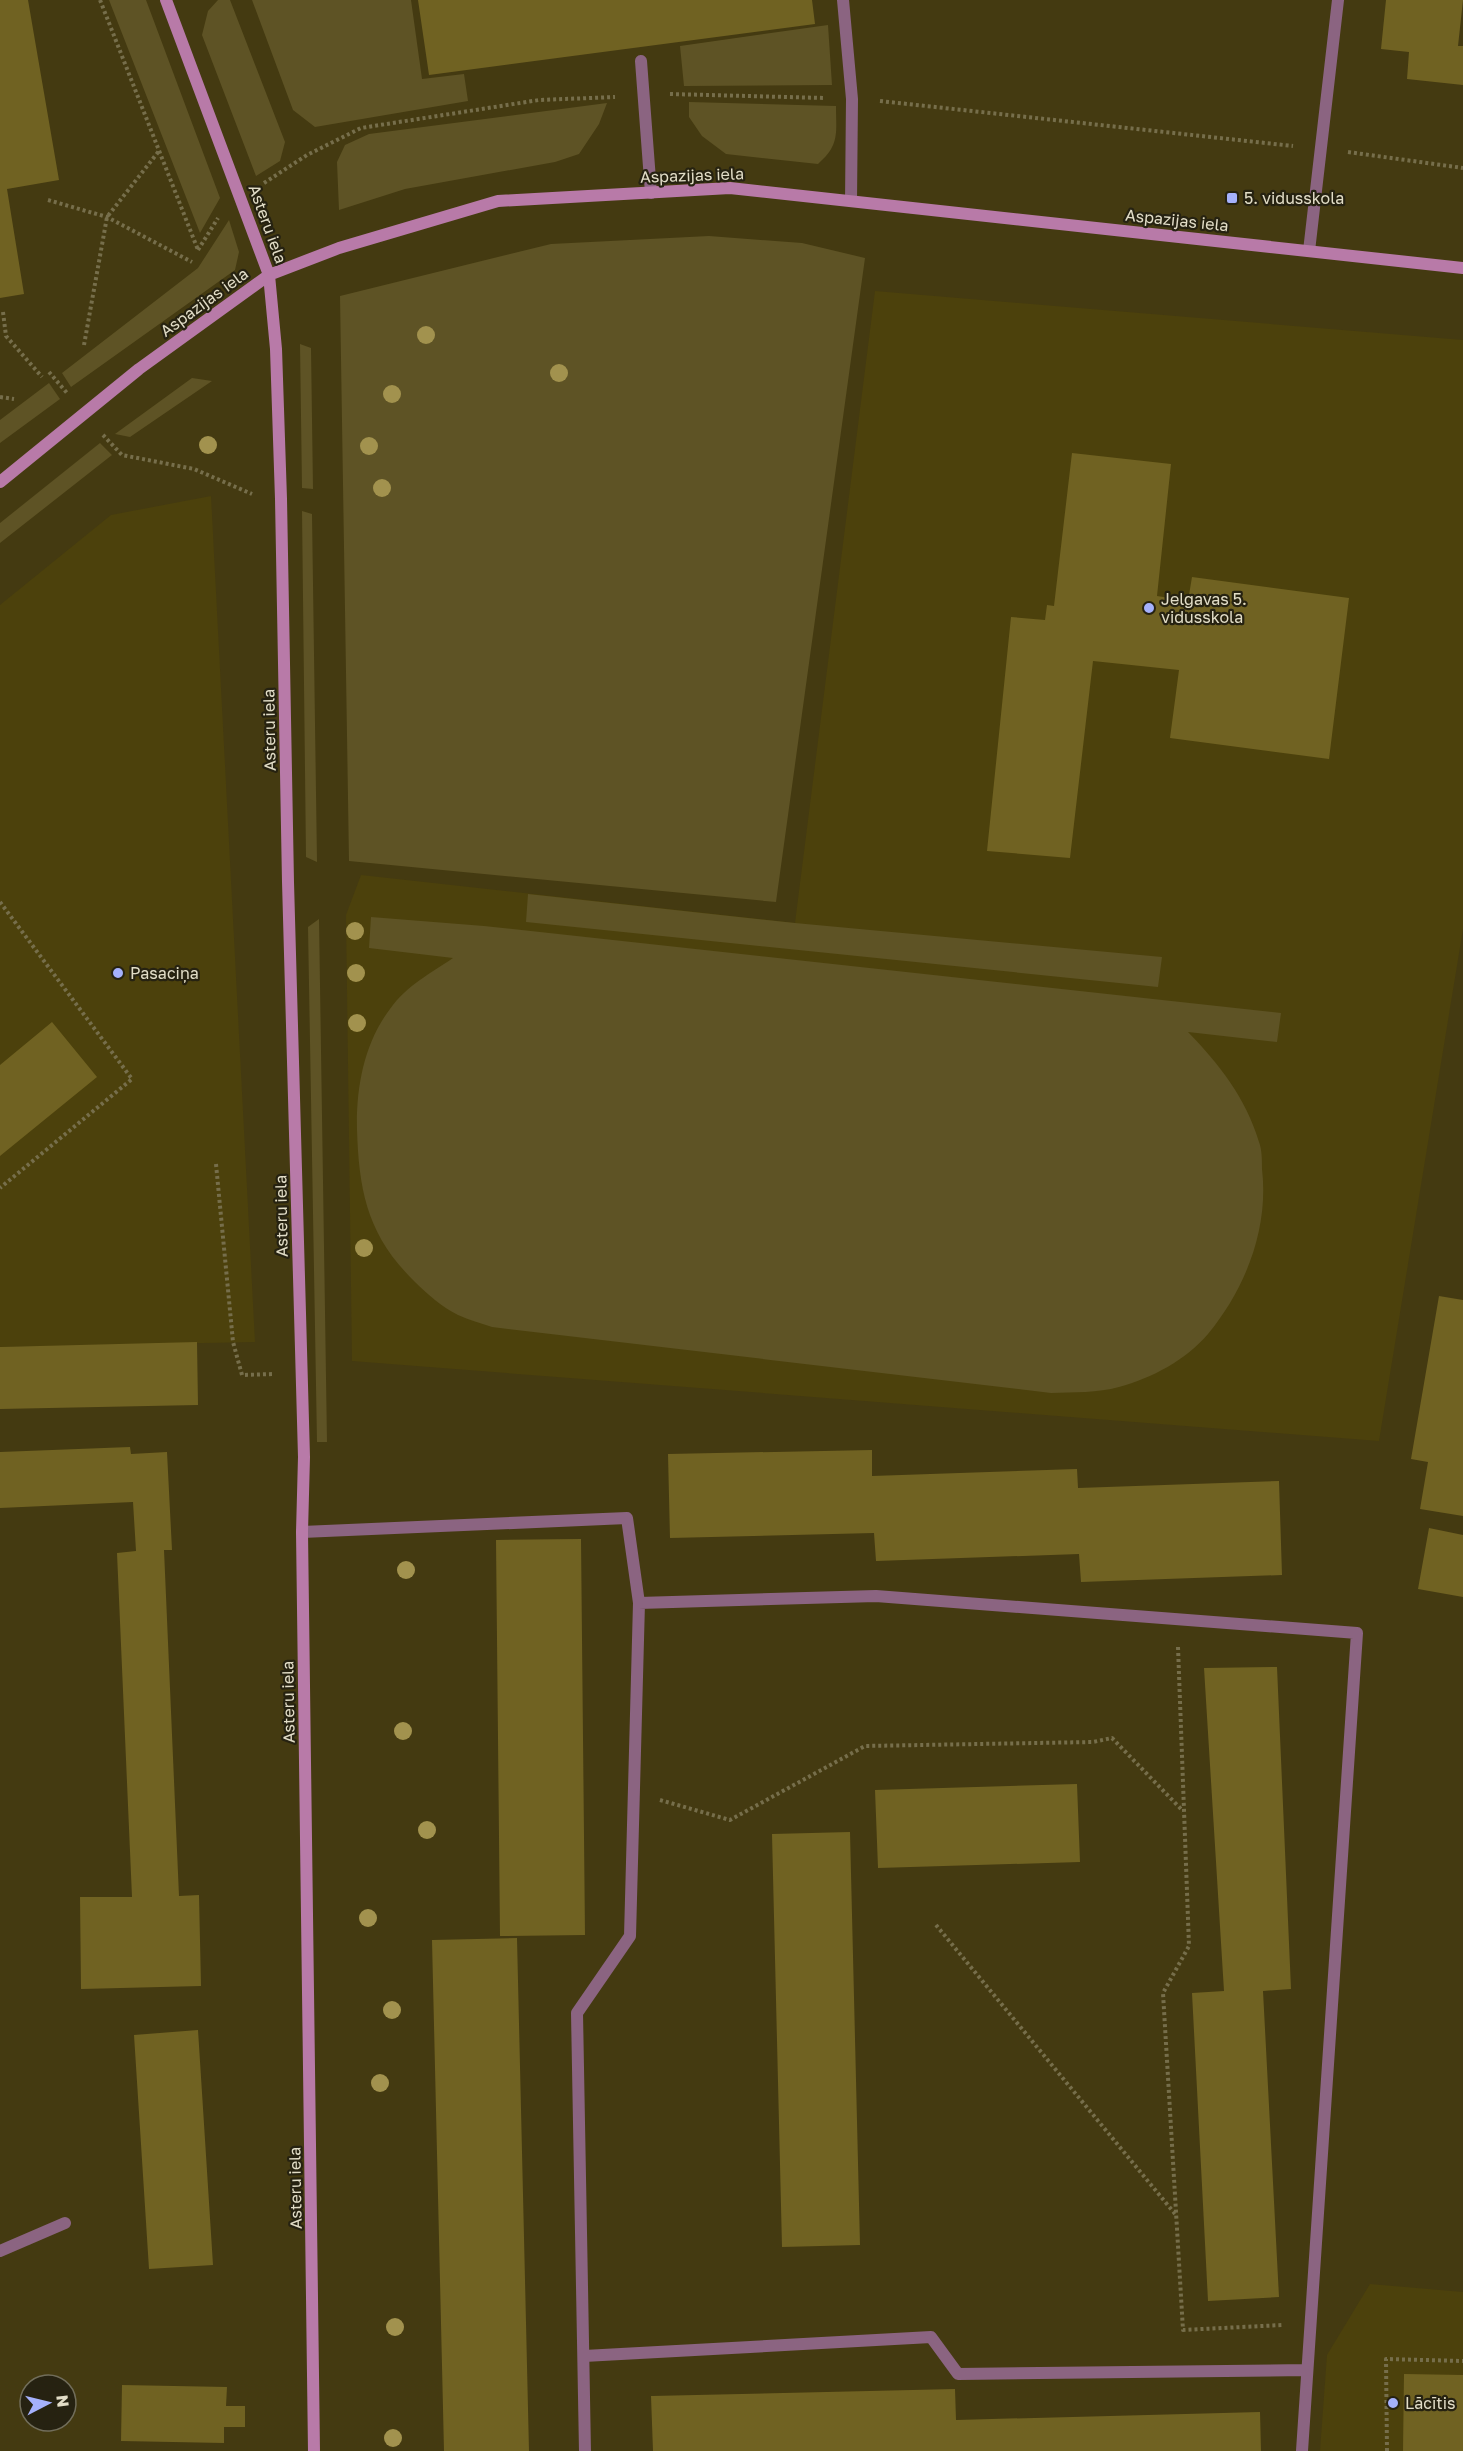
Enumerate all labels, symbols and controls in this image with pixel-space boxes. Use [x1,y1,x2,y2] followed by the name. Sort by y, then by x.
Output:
[640,163,744,187] street label: Aspazijas iela
[245,182,291,266] street label: Asteru iela
[1244,188,1344,208] place label: 5. vidusskola
[1225,191,1239,205] marker: 5. vidusskola
[1124,205,1230,235] street label: Aspazijas iela
[156,263,252,341] street label: Aspazijas iela
[1161,589,1247,627] place label: Jelgavas 5. vidusskola
[1142,601,1156,615] marker: Jelgavas 5. vidusskola
[258,689,280,771] street label: Asteru iela
[130,963,199,983] place label: Pasaciņa
[111,966,125,980] marker: Pasaciņa
[270,1175,292,1257] street label: Asteru iela
[277,1661,299,1743] street label: Asteru iela
[284,2147,306,2229] street label: Asteru iela
[18,2373,78,2433] north arrow
[1405,2393,1456,2413] place label: Lācītis
[52,2394,74,2408] text: N
[1386,2396,1400,2410] marker: Lācītis

